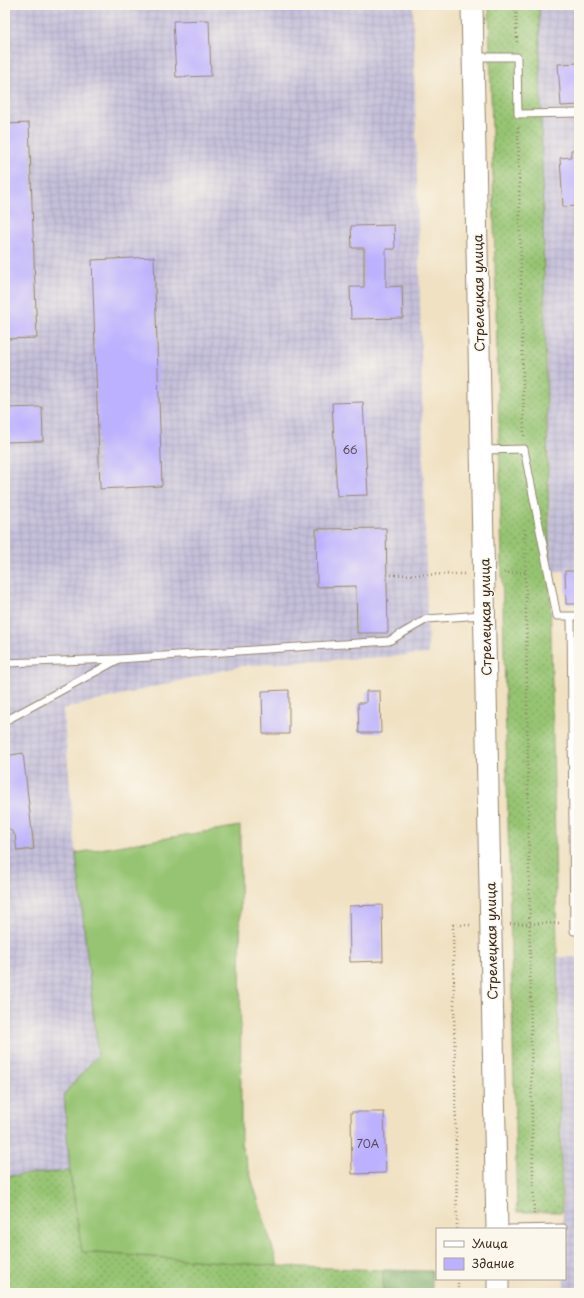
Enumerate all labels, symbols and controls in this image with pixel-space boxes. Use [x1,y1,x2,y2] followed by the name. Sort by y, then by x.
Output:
[467,233,489,352] street label: Стрелецкая улица
[342,441,358,458] house number: 66
[474,557,496,676] street label: Стрелецкая улица
[480,881,502,1000] street label: Стрелецкая улица
[357,1135,380,1152] house number: 70А
[436,1228,566,1280] legend
[472,1234,508,1252] text: Улица
[472,1254,514,1272] text: Здание

